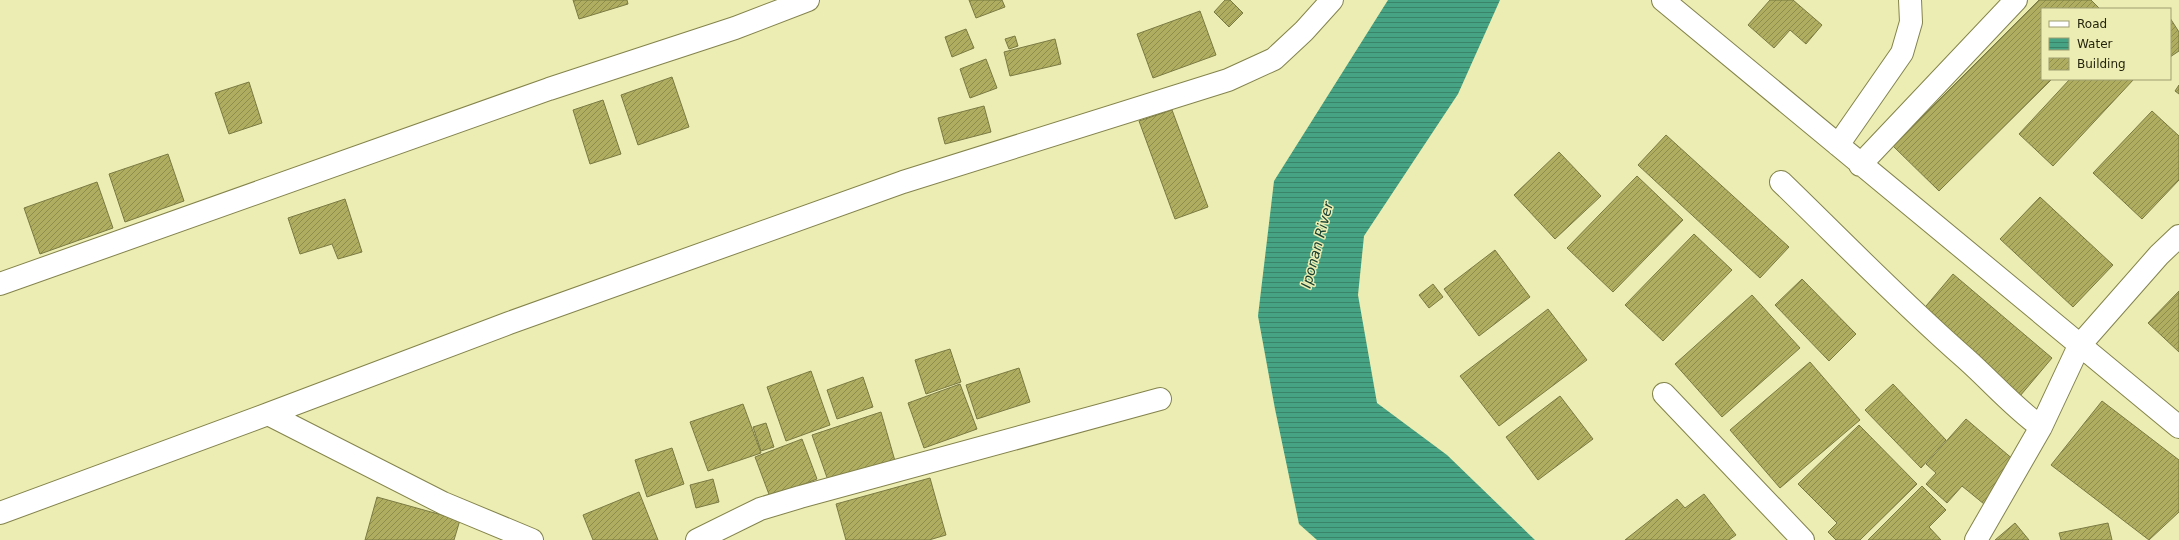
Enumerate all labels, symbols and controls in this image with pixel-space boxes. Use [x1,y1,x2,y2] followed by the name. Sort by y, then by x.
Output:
[2041,8,2171,80] legend
[2077,17,2107,31] text: Road
[2077,37,2113,51] text: Water
[2077,57,2126,71] text: Building
[1298,199,1337,290] water label: Iponan River

